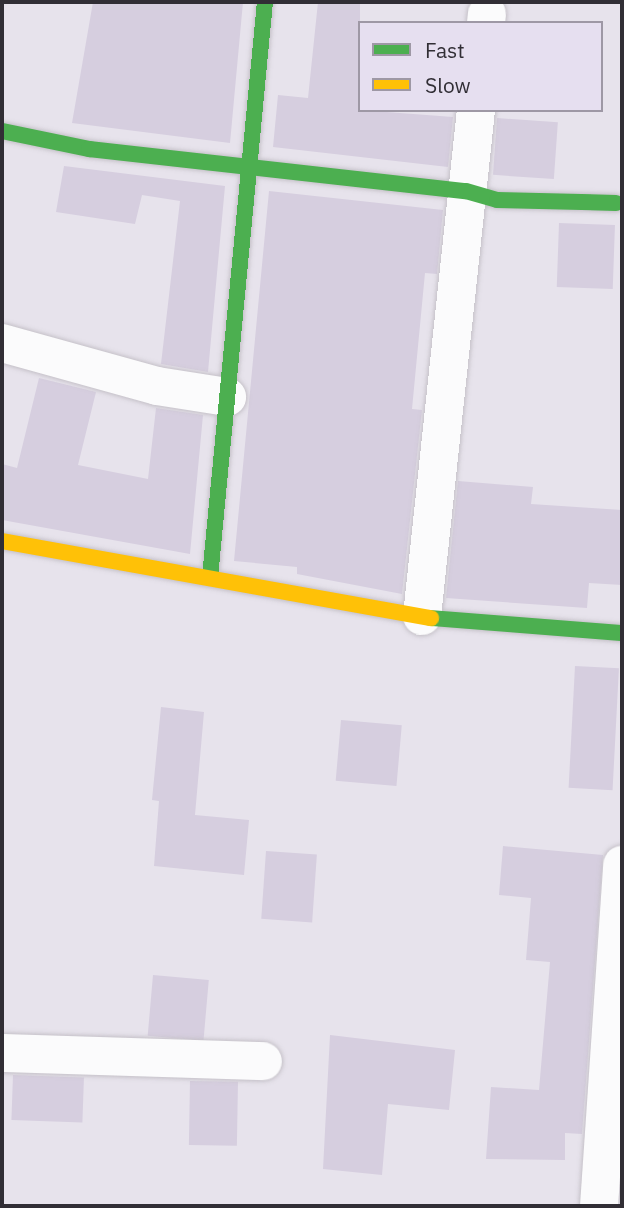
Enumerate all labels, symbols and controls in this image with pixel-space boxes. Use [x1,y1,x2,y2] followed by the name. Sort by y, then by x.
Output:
[358,21,603,112] legend
[425,36,465,64] text: Fast
[425,71,471,99] text: Slow

